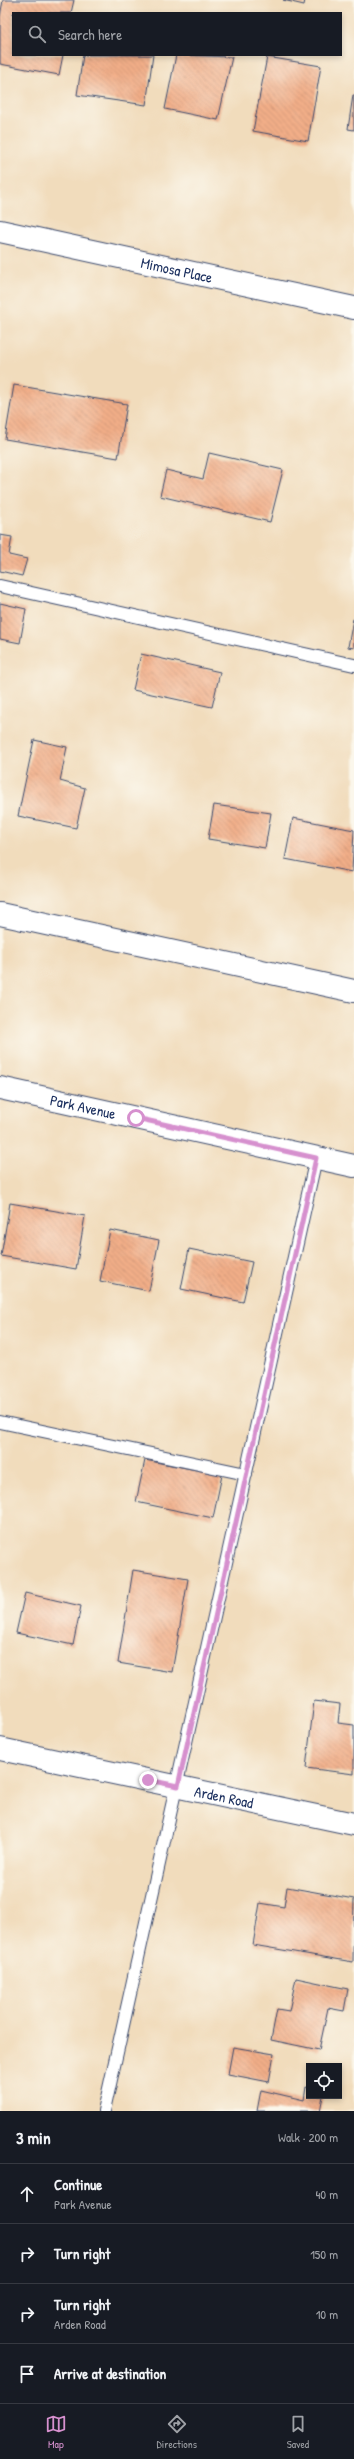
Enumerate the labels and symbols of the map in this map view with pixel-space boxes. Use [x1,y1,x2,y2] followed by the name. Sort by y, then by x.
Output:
[139,251,215,287] street label: Mimosa Place
[48,1089,118,1124] street label: Park Avenue
[127,1109,145,1127] route start
[139,1771,157,1789] route end
[193,1780,256,1813] street label: Arden Road

